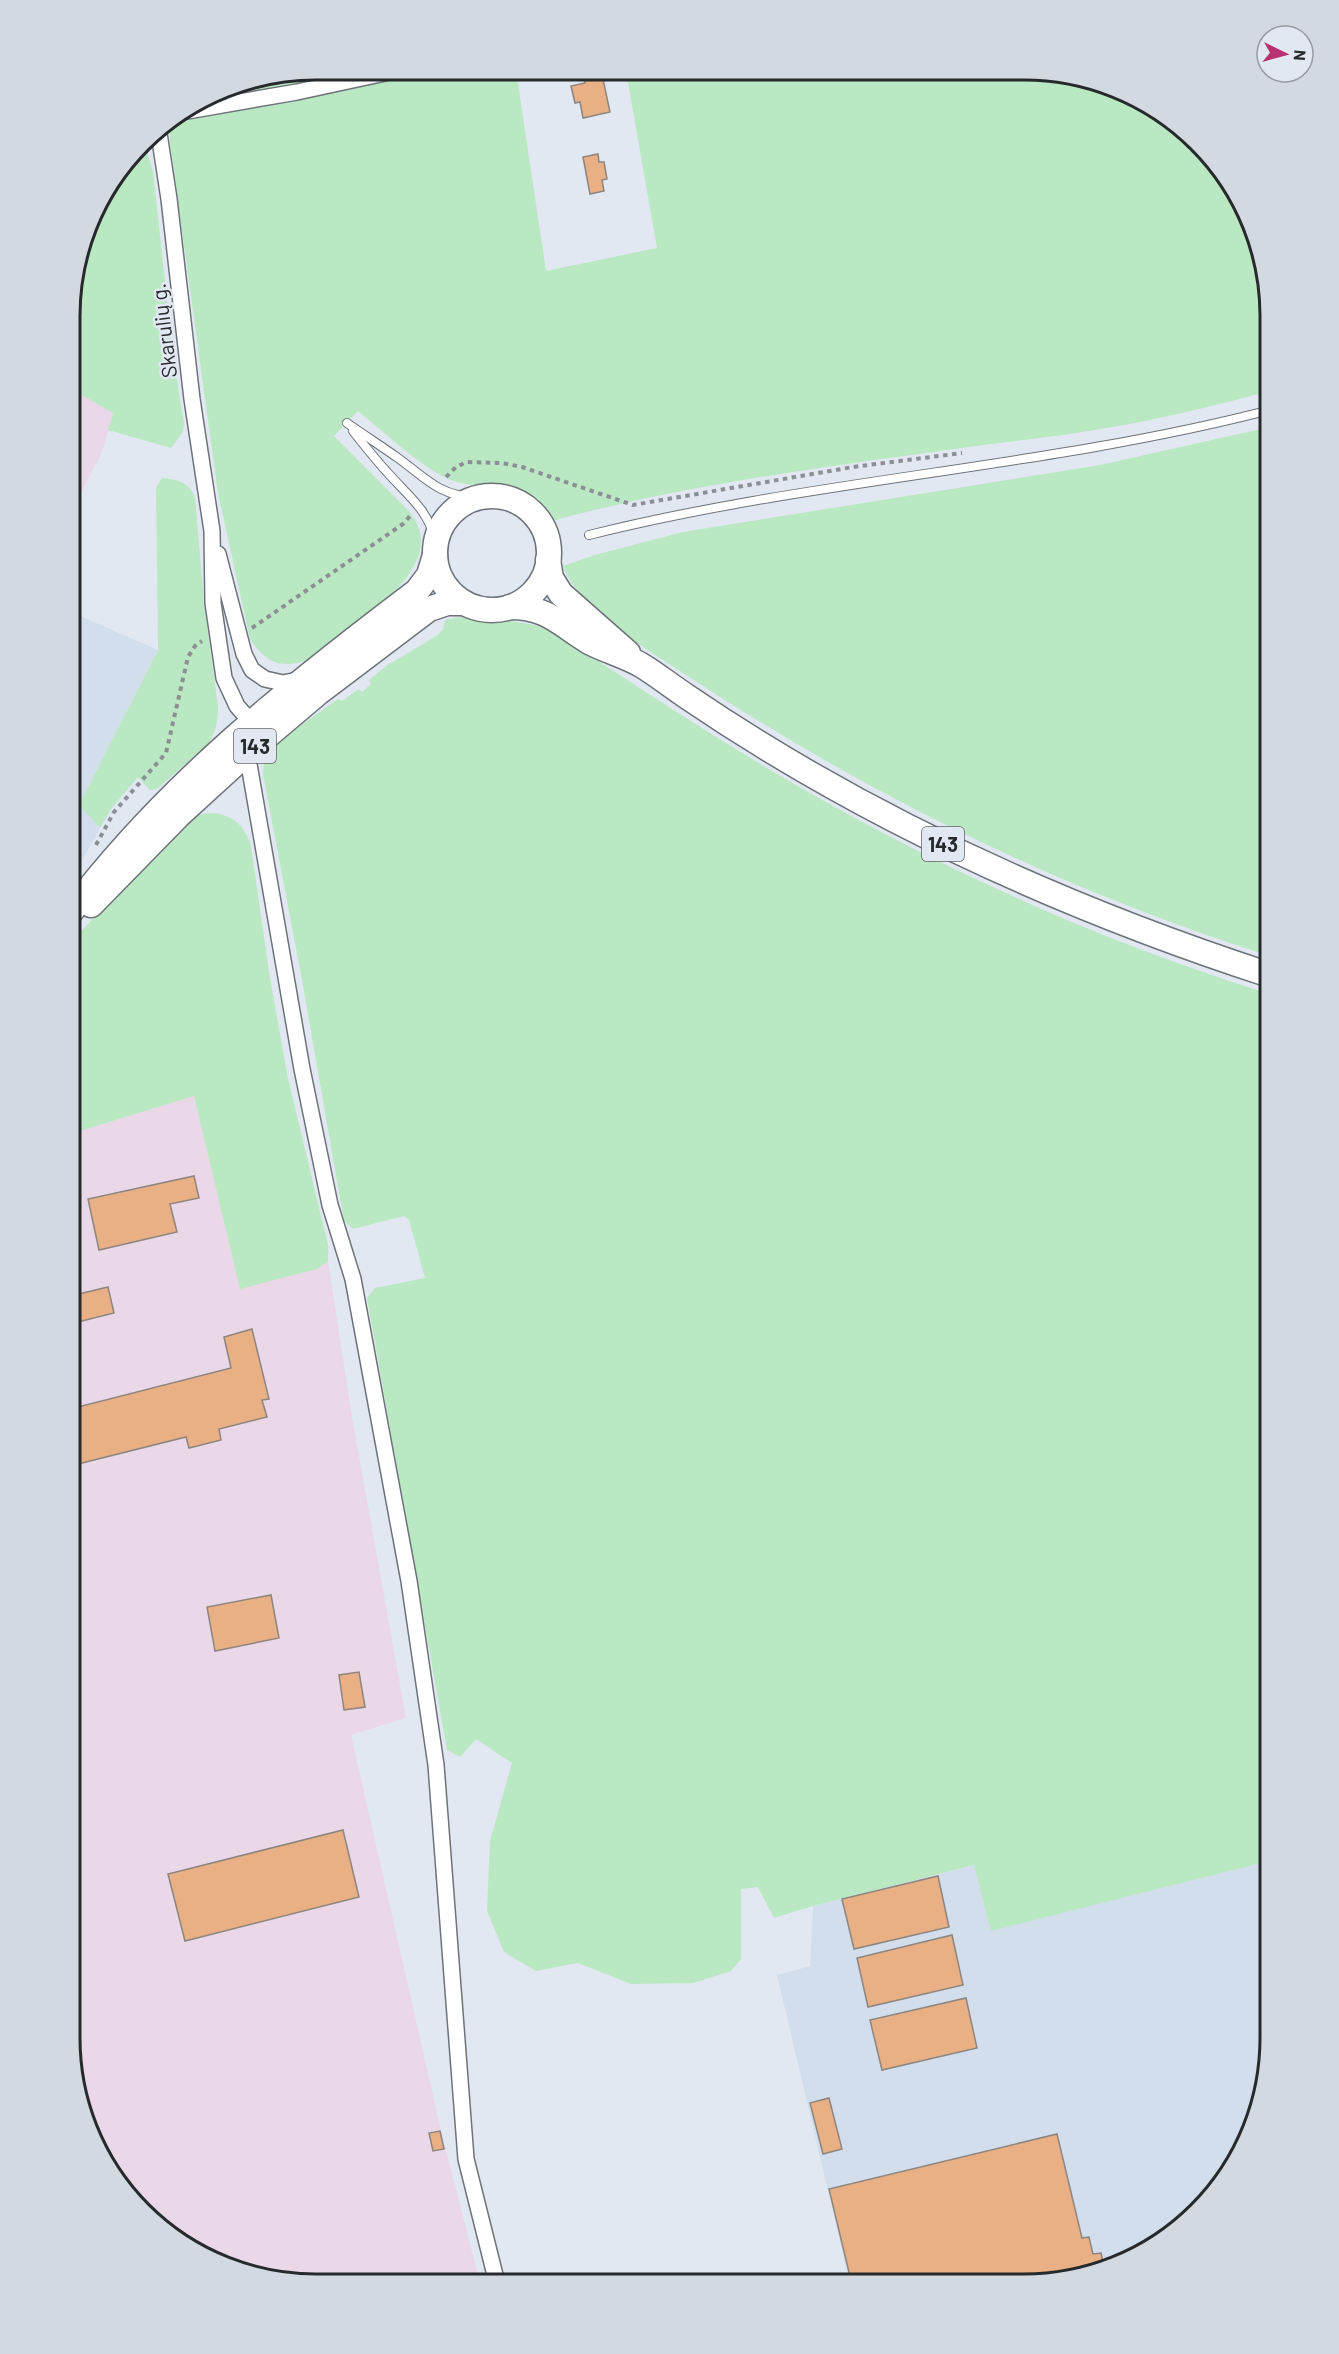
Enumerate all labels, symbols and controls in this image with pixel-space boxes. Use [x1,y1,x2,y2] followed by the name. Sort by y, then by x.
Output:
[1255,24,1315,84] north arrow
[1291,49,1310,61] text: N
[145,282,181,380] street label: Skarulių g.
[234,729,276,763] road number: 143
[922,827,964,861] road number: 143

